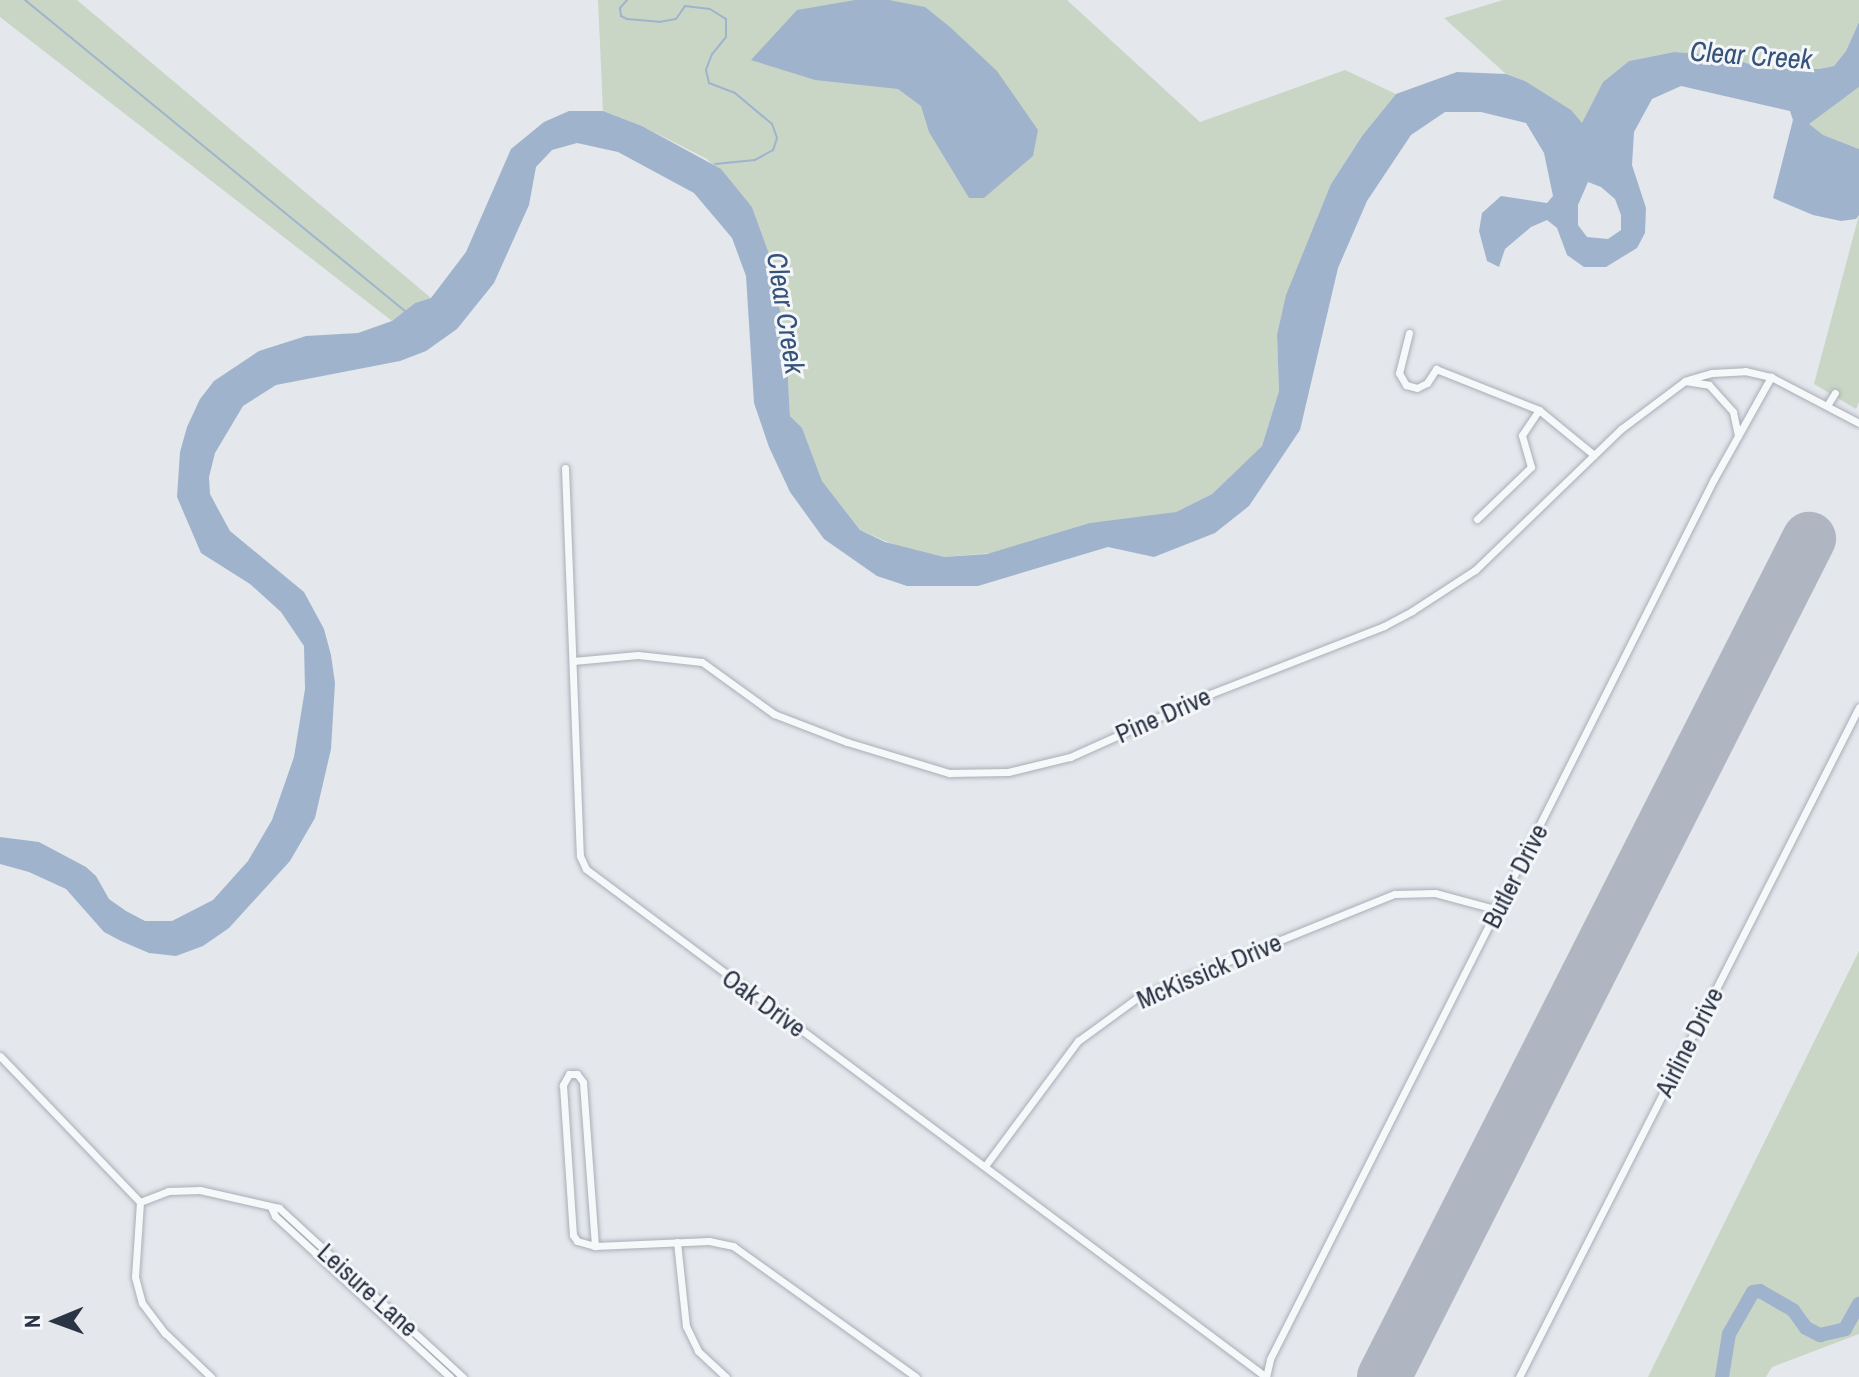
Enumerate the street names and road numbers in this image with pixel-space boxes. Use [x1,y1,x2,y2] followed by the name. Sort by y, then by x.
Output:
[1111,680,1215,750] street label: Pine Drive
[1476,819,1554,933] street label: Butler Drive
[1132,927,1286,1015] street label: McKissick Drive
[716,962,812,1044] street label: Oak Drive
[1648,982,1730,1102] street label: Airline Drive
[311,1237,425,1343] street label: Leisure Lane

